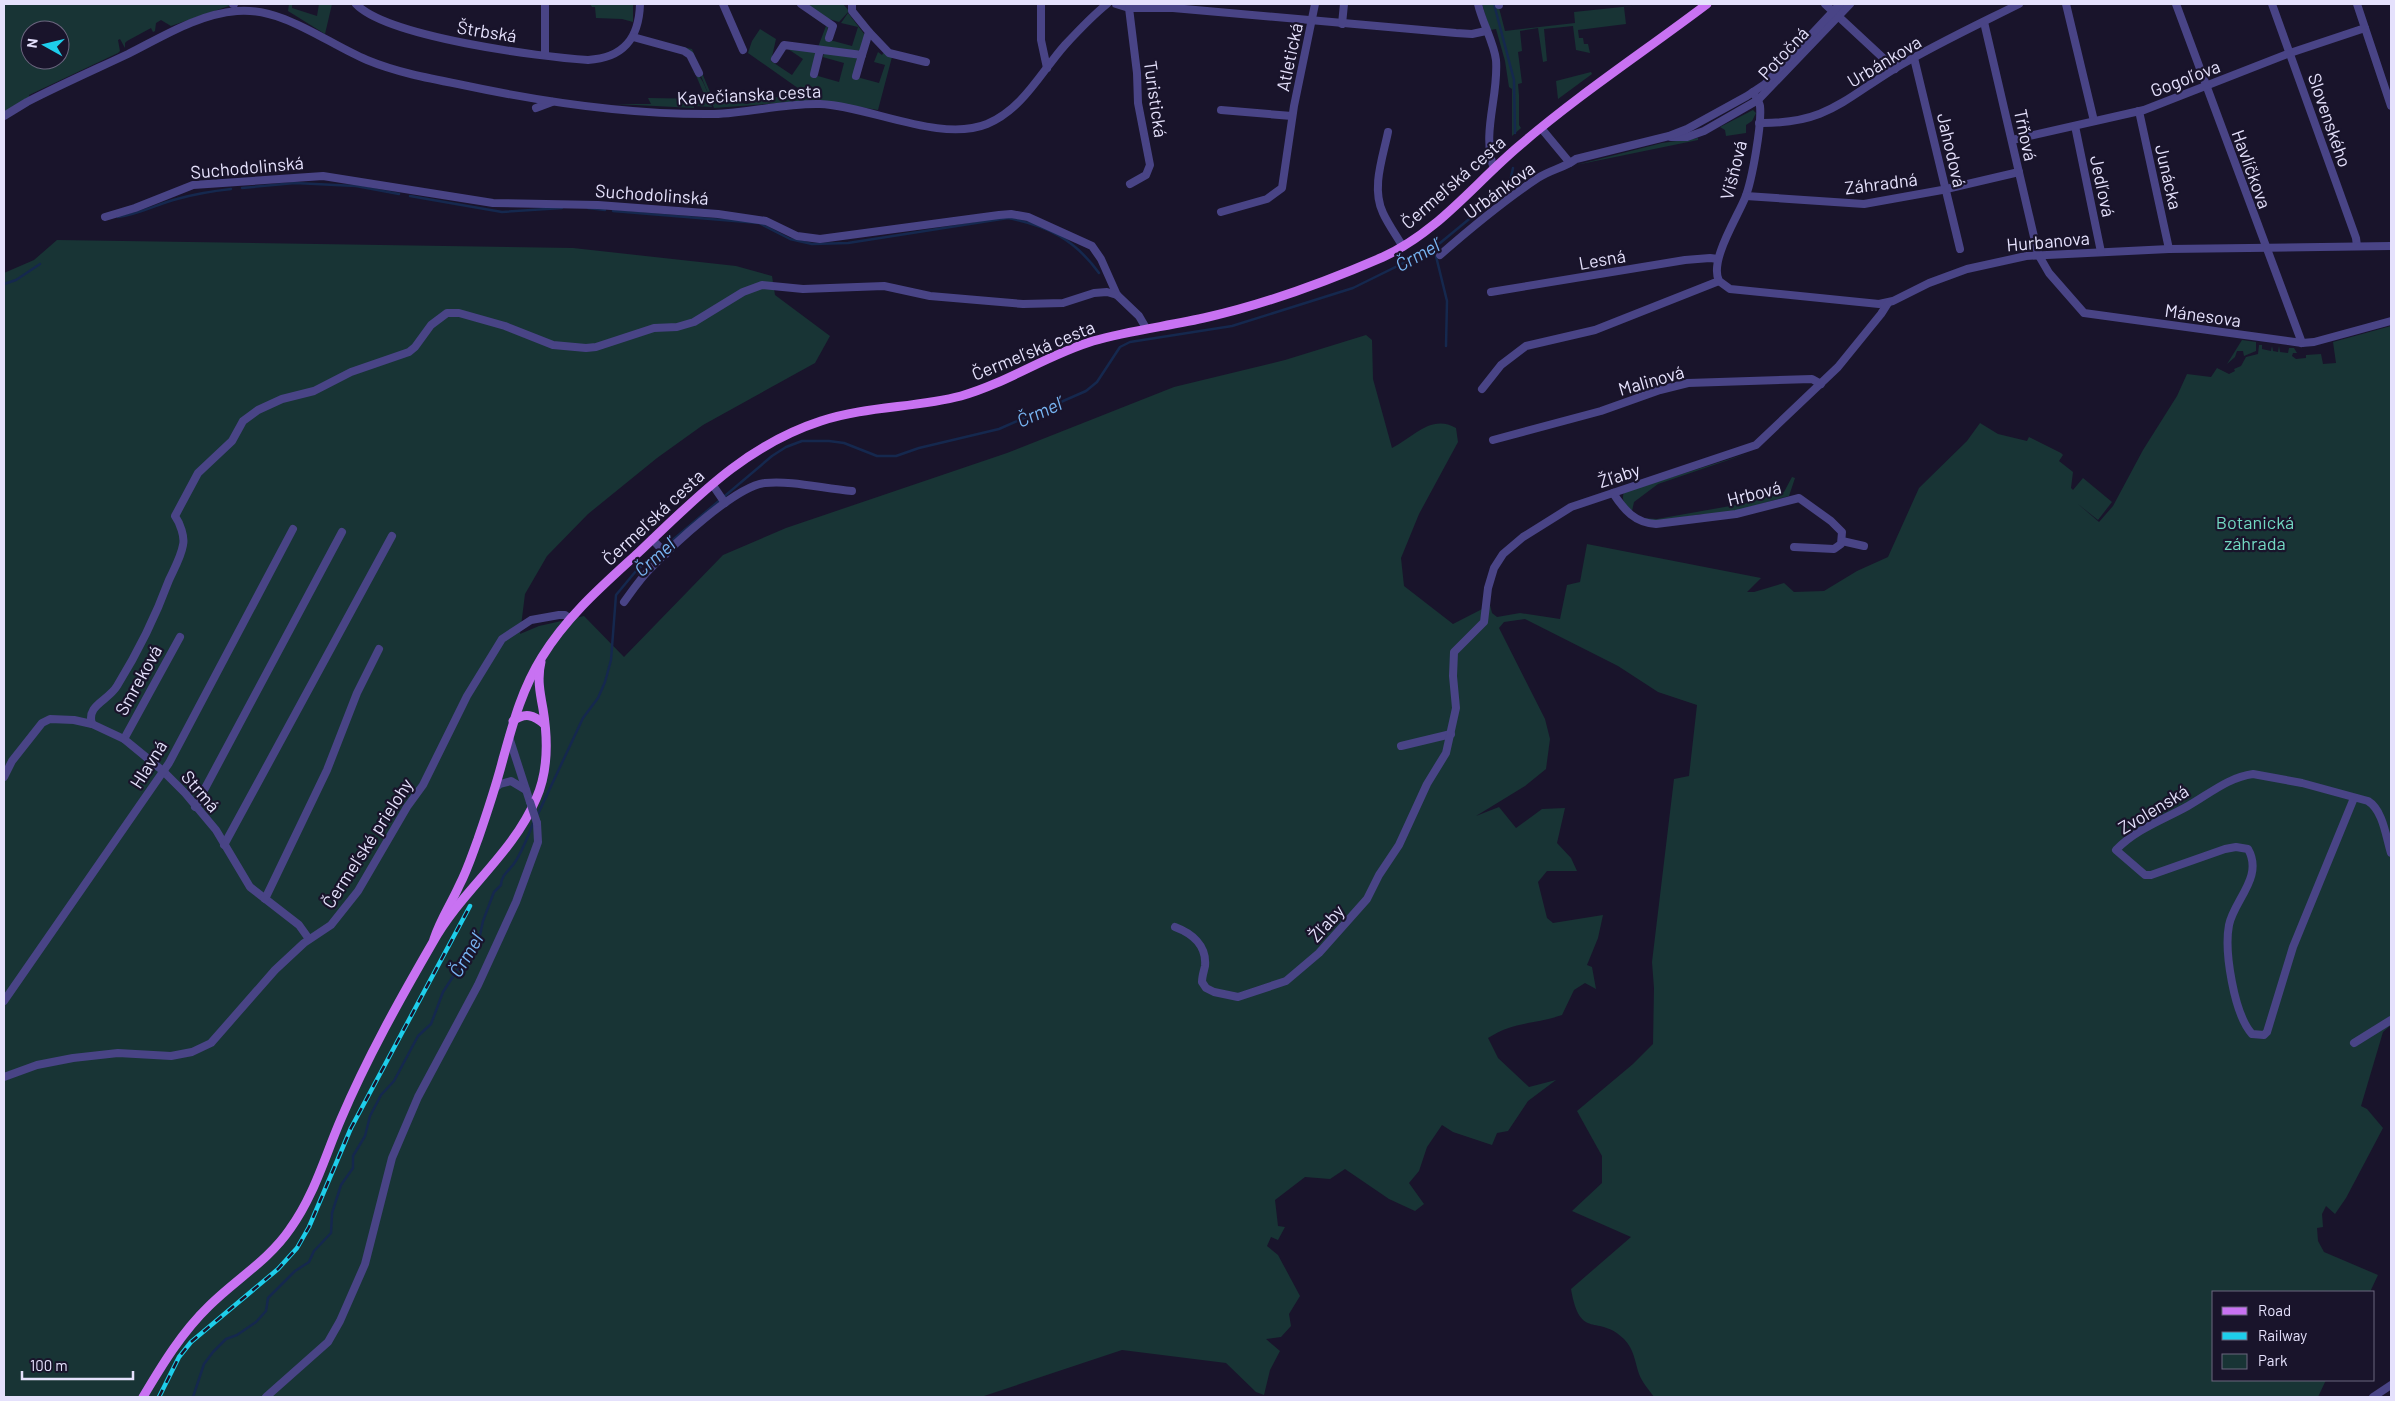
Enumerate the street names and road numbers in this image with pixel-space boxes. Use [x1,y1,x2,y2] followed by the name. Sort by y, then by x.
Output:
[456,15,518,47] street label: Štrbská
[1271,21,1307,93] street label: Atletická
[1753,22,1813,84] street label: Potočná
[1843,30,1925,92] street label: Urbánkova
[2147,55,2223,101] street label: Gogoľova
[1140,59,1172,139] street label: Turistická
[2304,70,2356,170] street label: Slovenského
[676,79,822,109] street label: Kavečianska cesta
[2010,107,2042,163] street label: Tŕňová
[1933,111,1971,189] street label: Jahodová
[2228,127,2276,211] street label: Havlíčkova
[1396,131,1510,233] street label: Čermeľská cesta
[1715,138,1751,202] street label: Višňová
[2151,142,2187,212] street label: Junácka
[189,151,305,183] street label: Suchodolinská
[2086,153,2120,219] street label: Jedľová
[1459,157,1539,223] street label: Urbánkova
[1843,168,1919,198] street label: Záhradná
[595,179,709,209] street label: Suchodolinská
[2005,226,2091,256] street label: Hurbanova
[1577,244,1627,274] street label: Lesná
[2163,299,2243,331] street label: Mánesova
[968,315,1098,385] street label: Čermeľská cesta
[1616,360,1686,400] street label: Malinová
[1595,458,1643,492] street label: Žľaby
[598,464,708,570] street label: Čermeľská cesta
[1725,476,1783,510] street label: Hrbová
[110,641,166,719] street label: Smreková
[125,736,171,792] street label: Hlavná
[177,766,225,816] street label: Strmá
[317,774,417,912] street label: Čermeľské prielohy
[2114,779,2192,839] street label: Zvolenská
[1304,900,1348,946] street label: Žľaby

